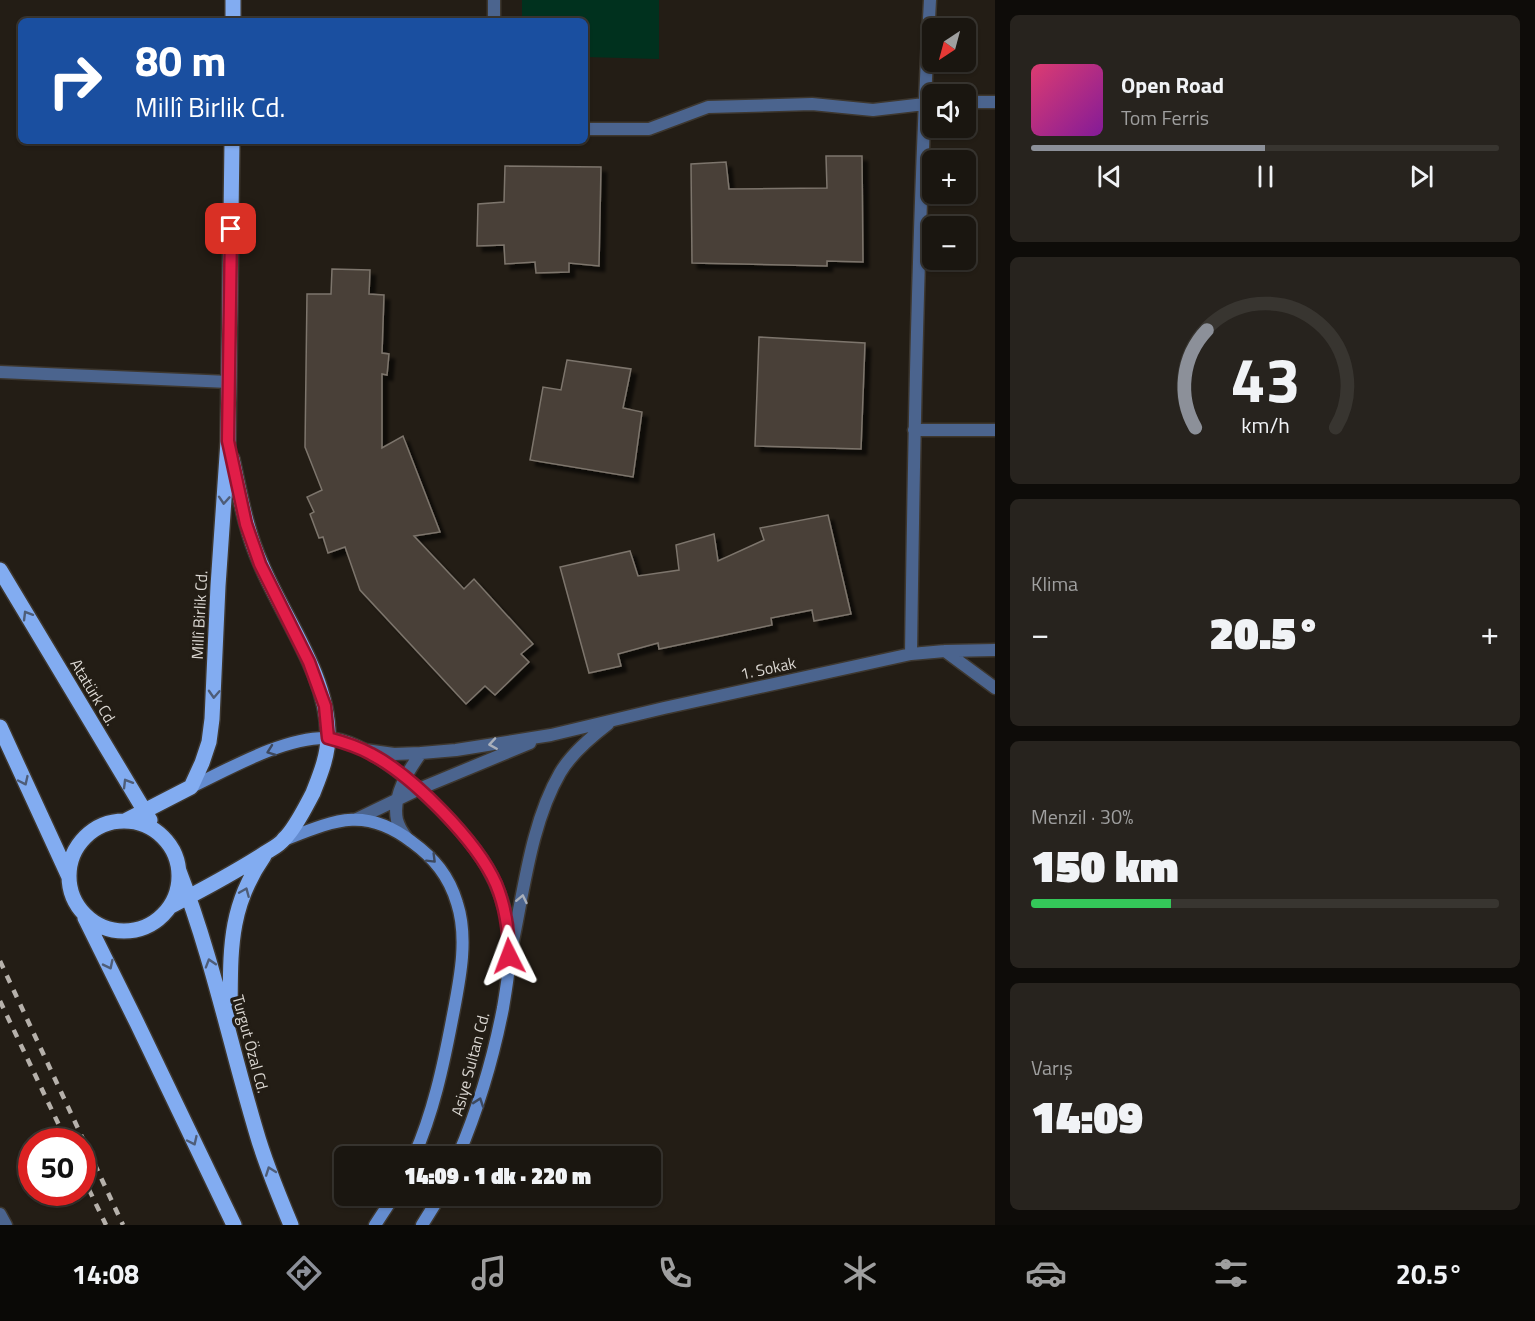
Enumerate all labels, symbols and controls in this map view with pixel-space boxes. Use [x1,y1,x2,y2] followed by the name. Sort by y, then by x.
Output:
[922,18,976,72] north arrow
[922,18,976,270] map controls
[135,28,227,92] text: 80 m
[36,42,114,120] icon: right
[1121,68,1224,102] text: Open Road
[922,84,976,138] button: sound
[135,86,285,127] text: Millî Birlik Cd.
[1121,102,1209,133] text: Tom Ferris
[922,150,976,204] button: +
[1093,160,1126,193] icon: previous
[1249,160,1282,193] icon: pause
[1405,160,1438,193] icon: next
[205,203,256,254] pin
[214,212,247,245] icon: arrive
[922,216,976,270] button: −
[1230,331,1300,426] text: 43
[1241,409,1289,441] text: km/h
[218,495,231,504] one-way arrow
[1031,568,1078,599] text: Klima
[185,570,213,660] street label: Millî Birlik Cd.
[1209,598,1321,666] text: 20.5°
[1031,608,1049,658] text: −
[1481,608,1499,658] text: +
[23,611,34,621] one-way arrow
[738,650,798,686] street label: 1. Sokak
[65,654,123,730] street label: Atatürk Cd.
[207,690,220,699] one-way arrow
[488,737,498,750] one-way arrow
[267,744,278,756] one-way arrow
[17,774,29,785] one-way arrow
[123,779,134,789] one-way arrow
[1031,801,1133,832] text: Menzil · 30%
[1031,831,1179,899] text: 150 km
[425,851,436,862] one-way arrow
[238,887,250,898] one-way arrow
[514,894,527,904] one-way arrow
[477,924,541,988] position arrow
[205,958,217,969] one-way arrow
[101,959,113,970] one-way arrow
[226,992,276,1096] street label: Turgut Özal Cd.
[445,1009,495,1119] street label: Asiye Sultan Cd.
[1031,1052,1073,1083] text: Varış
[1031,1082,1143,1150] text: 14:09
[471,1097,484,1108] one-way arrow
[18,1128,96,1206] speed limit sign: 50
[186,1134,198,1145] one-way arrow
[404,1159,591,1193] text: 14:09 · 1 dk · 220 m
[264,1166,277,1176] one-way arrow
[283,1252,325,1294] icon: directions
[468,1252,510,1294] icon: music
[654,1252,696,1294] icon: phone
[839,1252,881,1294] icon: climate
[1025,1252,1067,1294] icon: car
[1210,1252,1252,1294] icon: filters
[72,1253,139,1294] text: 14:08
[1396,1253,1463,1294] text: 20.5°

